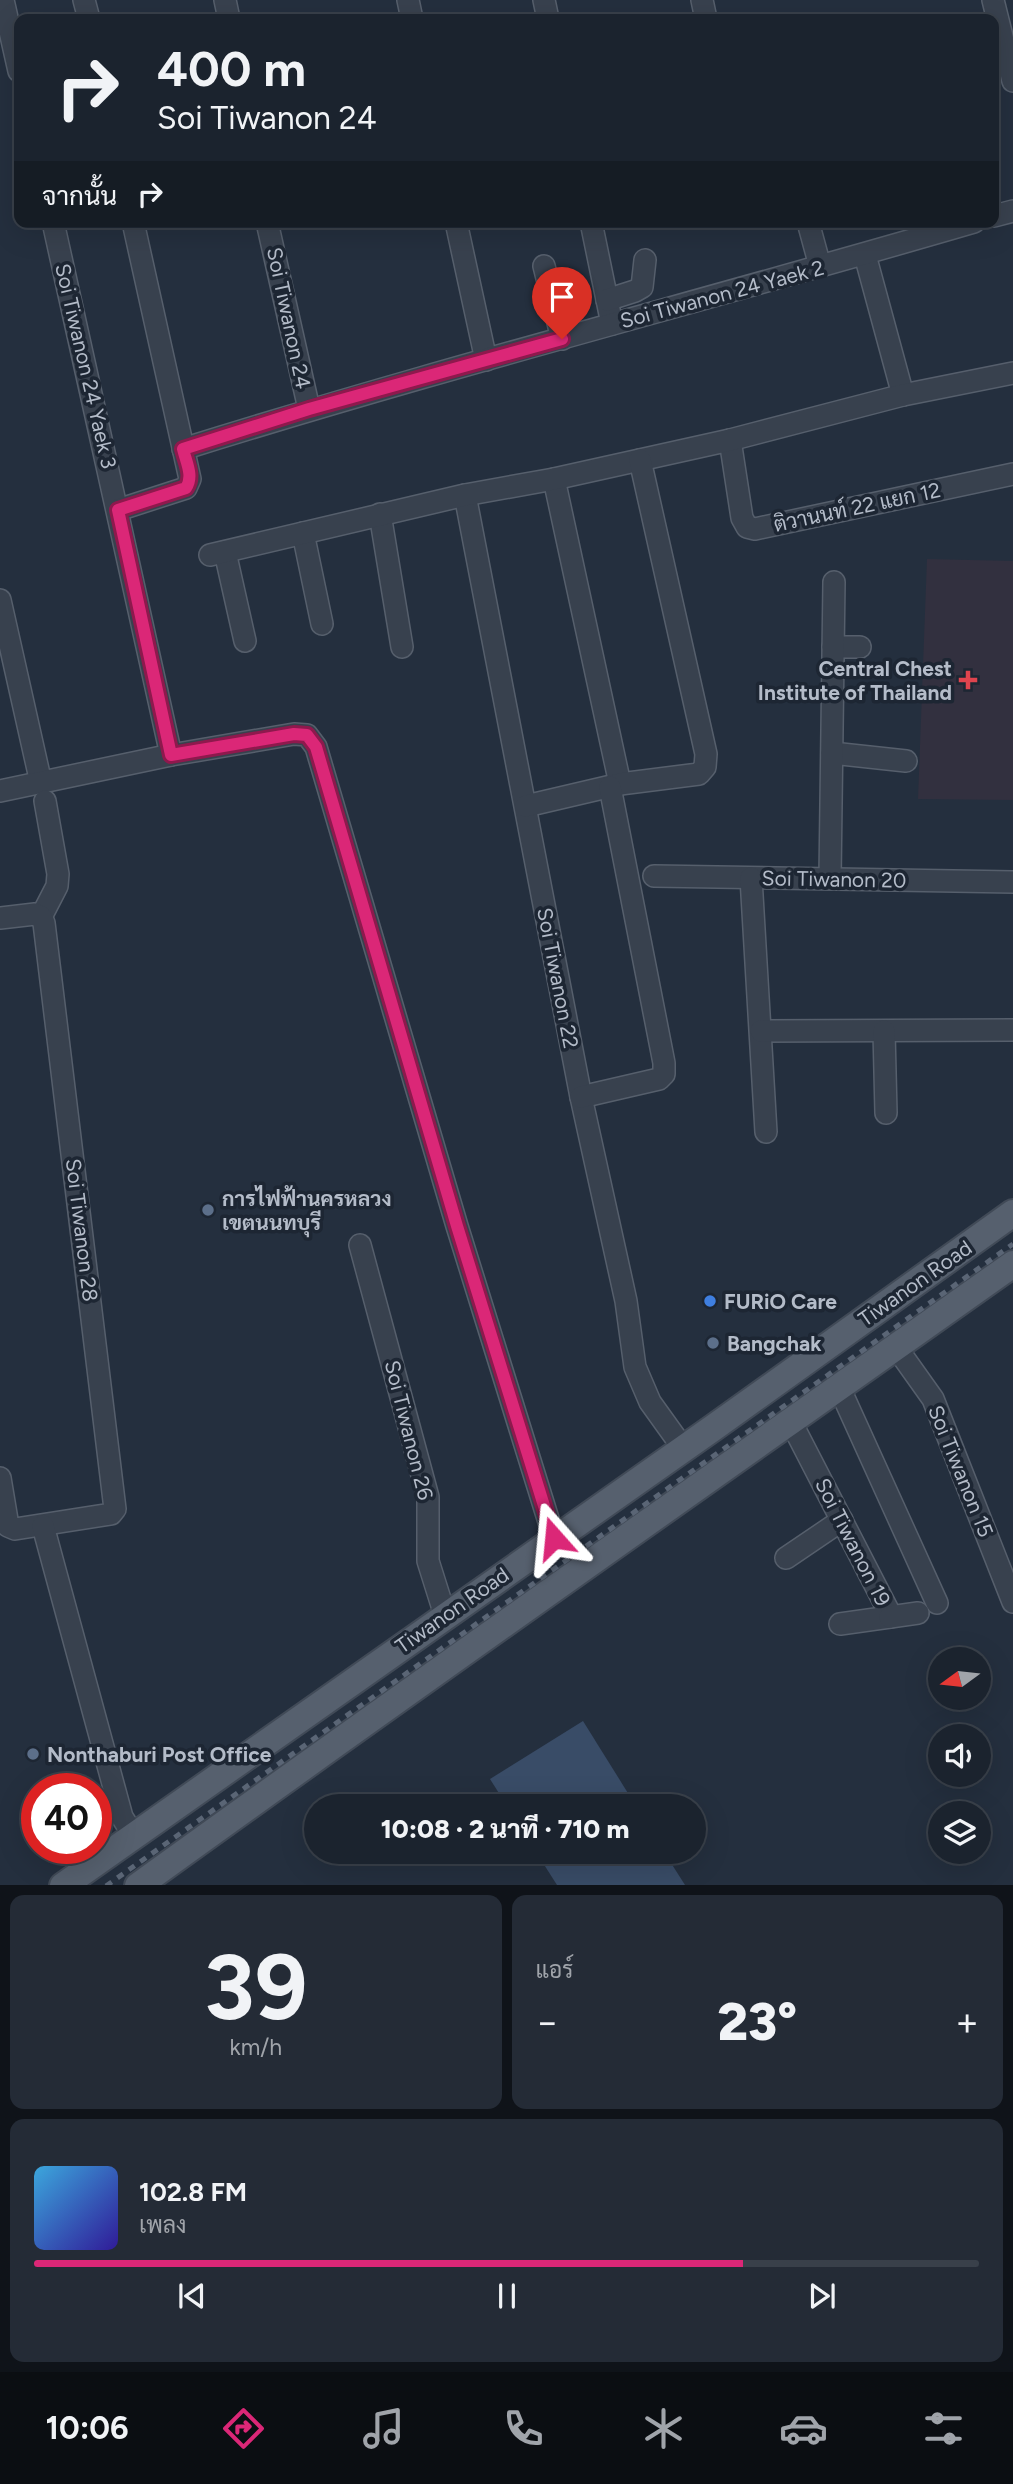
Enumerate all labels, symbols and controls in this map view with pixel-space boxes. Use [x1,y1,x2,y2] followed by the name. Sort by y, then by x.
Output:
[157,39,306,98] text: 400 m
[42,42,133,133] icon: right
[157,99,377,137] text: Soi Tiwanon 24
[131,175,169,213] icon: right
[42,180,117,212] text: จากนั้น
[262,245,316,391] street label: Soi Tiwanon 24
[617,255,827,333] street label: Soi Tiwanon 24 Yaek 2
[50,261,122,471] street label: Soi Tiwanon 24 Yaek 3
[532,267,592,339] pin
[543,278,581,316] icon: arrive
[771,476,943,537] street label: ติวานนท์ 22 แยก 12
[758,656,952,705] place label: Central Chest Institute of Thailand
[958,670,978,690] marker: Central Chest Institute of Thailand
[762,865,906,893] street label: Soi Tiwanon 20
[532,906,584,1050] street label: Soi Tiwanon 22
[61,1157,103,1303] street label: Soi Tiwanon 28
[222,1185,392,1238] place label: การไฟฟ้านครหลวง เขตนนทบุรี
[200,1202,216,1218] marker: การไฟฟ้านครหลวง เขตนนทบุรี
[854,1235,976,1331] street label: Tiwanon Road
[724,1289,837,1314] place label: FURiO Care
[702,1293,718,1309] marker: FURiO Care
[727,1331,822,1356] place label: Bangchak
[705,1335,721,1351] marker: Bangchak
[380,1358,438,1502] street label: Soi Tiwanon 26
[923,1401,999,1541] street label: Soi Tiwanon 15
[810,1474,896,1610] street label: Soi Tiwanon 19
[517,1501,591,1575] position arrow
[391,1562,513,1658] street label: Tiwanon Road
[928,1647,990,1710] north arrow
[928,1647,991,1864] map controls
[928,1724,991,1787] button: sound
[47,1742,272,1767] place label: Nonthaburi Post Office
[25,1746,41,1762] marker: Nonthaburi Post Office
[21,1773,112,1864] speed limit sign: 40
[928,1801,991,1864] button: layers
[381,1813,629,1845] text: 10:08 · 2 นาที · 710 m
[204,1933,307,2042] text: 39
[536,1956,573,1984] text: แอร์
[717,1991,797,2053] text: 23°
[536,1999,559,2045] text: −
[955,1999,979,2045] text: +
[229,2033,282,2061] text: km/h
[139,2176,247,2208] text: 102.8 FM
[139,2211,186,2239] text: เพลง
[173,2277,211,2315] icon: previous
[488,2277,526,2315] icon: pause
[803,2277,841,2315] icon: next
[219,2404,268,2453] icon: directions
[359,2404,408,2453] icon: music
[499,2404,548,2453] icon: phone
[639,2404,688,2453] icon: climate
[779,2404,828,2453] icon: car
[919,2404,968,2453] icon: filters
[45,2409,129,2447] text: 10:06

